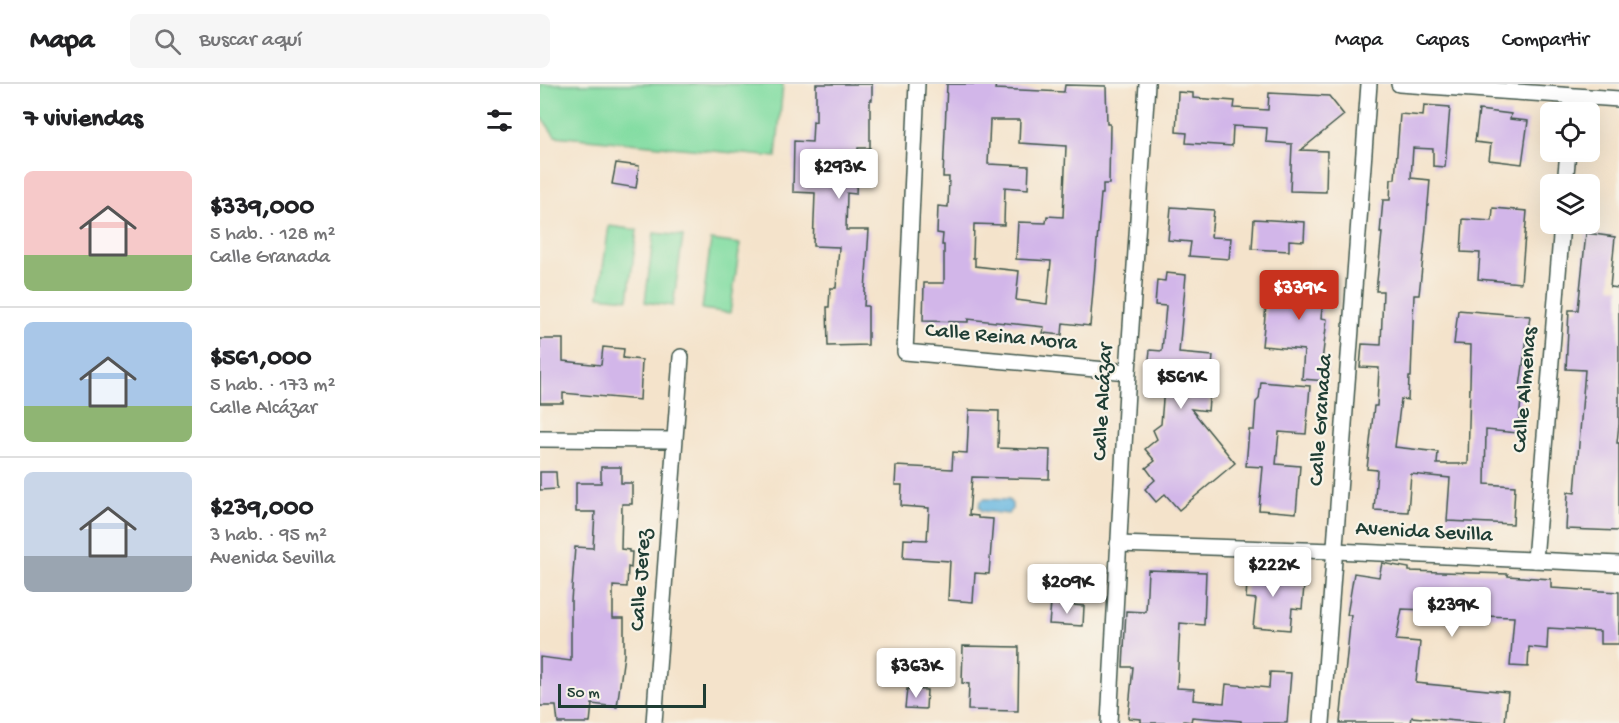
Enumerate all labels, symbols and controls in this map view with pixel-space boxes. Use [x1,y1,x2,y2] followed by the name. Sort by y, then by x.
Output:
[130,14,550,68] search box
[30,25,94,58] text: Mapa
[151,25,184,58] icon: search
[199,28,302,54] text: Buscar aquí
[1335,29,1383,54] text: Mapa
[1416,29,1469,54] text: Capas
[1502,29,1589,54] text: Compartir
[1540,102,1600,234] map controls
[1540,102,1600,162] button: locate
[483,104,516,137] icon: filters
[24,105,143,136] text: 7 viviendas
[797,149,881,200] pin: $293K
[814,157,864,180] text: $293K
[1540,174,1600,234] button: layers
[210,193,314,224] text: $339,000
[72,195,144,267] icon: home
[210,224,335,247] text: 5 hab. · 128 m²
[210,247,330,270] text: Calle Granada
[1257,270,1341,321] pin: $339K
[1274,278,1324,301] text: $339K
[924,318,1079,358] street label: Calle Reina Mora
[1508,325,1545,454] street label: Calle Almenas
[1088,340,1120,461] street label: Calle Alcázar
[210,344,312,375] text: $561,000
[72,346,144,418] icon: home
[1304,352,1340,487] street label: Calle Granada
[1139,359,1223,410] pin: $561K
[1157,367,1205,390] text: $561K
[210,375,335,398] text: 5 hab. · 173 m²
[210,398,317,421] text: Calle Alcázar
[210,494,313,525] text: $239,000
[72,496,144,568] icon: home
[1355,516,1494,550] street label: Avenida Sevilla
[210,525,327,548] text: 3 hab. · 95 m²
[625,527,659,632] street label: Calle Jerez
[1231,547,1315,598] pin: $222K
[210,548,335,571] text: Avenida Sevilla
[1248,555,1298,578] text: $222K
[1025,564,1109,615] pin: $209K
[1041,572,1093,595] text: $209K
[1410,587,1494,638] pin: $239K
[1427,595,1477,618] text: $239K
[874,648,958,699] pin: $363K
[891,656,941,679] text: $363K
[558,681,706,708] scale bar
[567,685,600,704] text: 50 m

